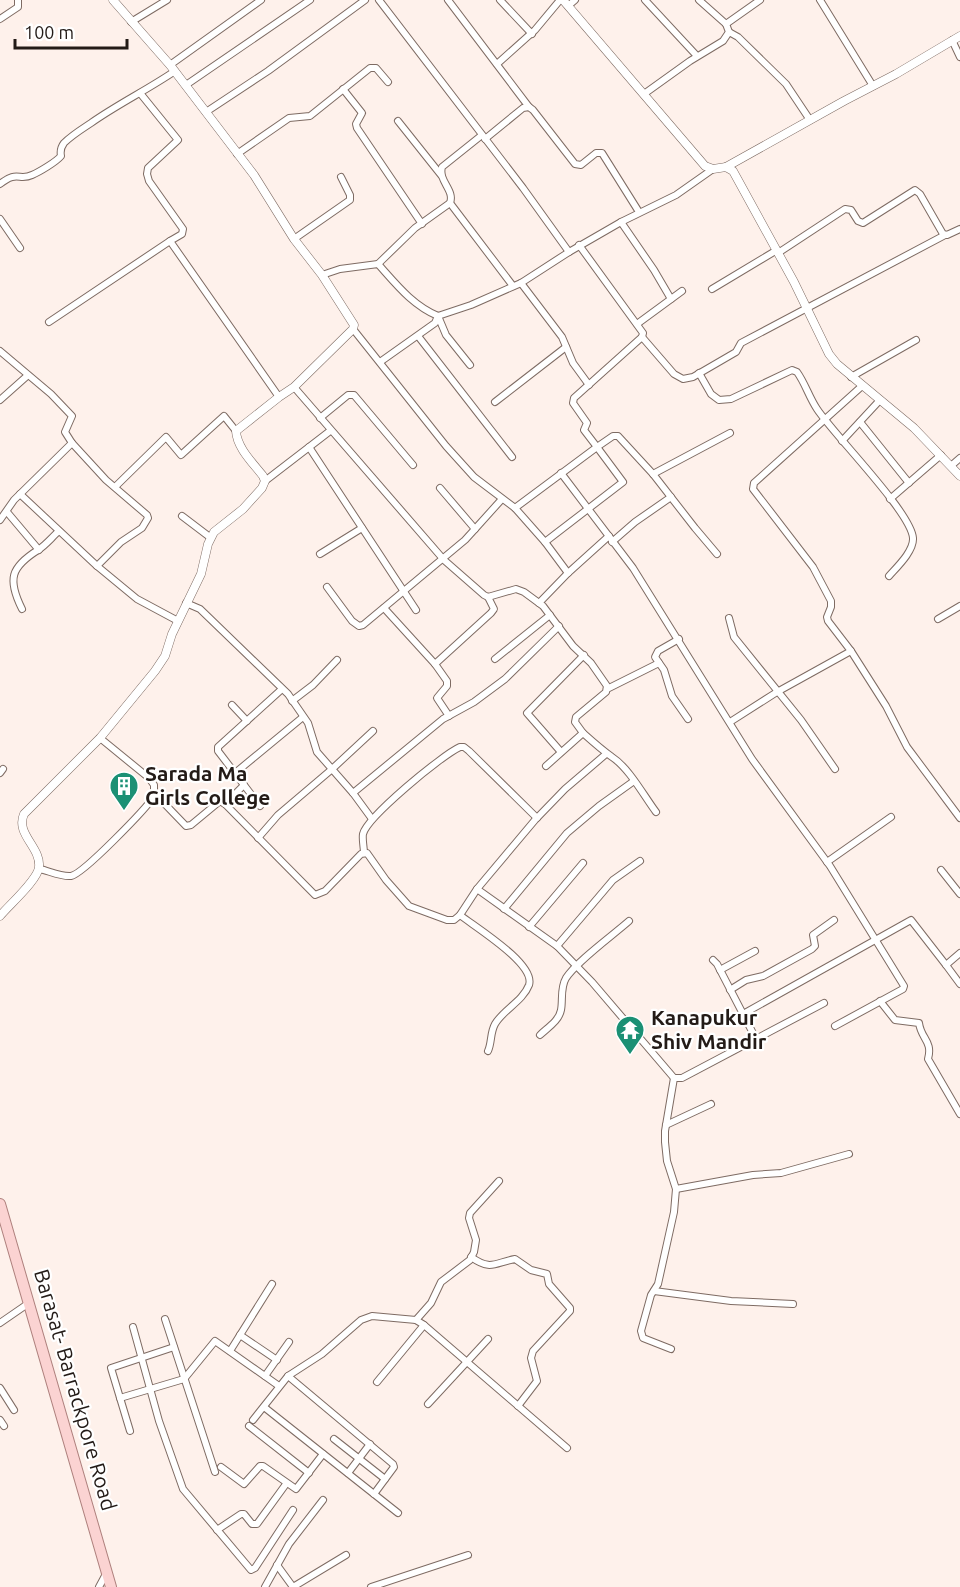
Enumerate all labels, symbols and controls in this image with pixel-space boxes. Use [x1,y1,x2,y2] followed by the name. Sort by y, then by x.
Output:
[15,12,128,50] scale bar
[24,22,74,42] text: 100 m
[145,761,270,809] place label: Sarada Ma Girls College
[108,770,140,812] building icon: Sarada Ma Girls College
[651,1005,767,1053] place label: Kanapukur Shiv Mandir
[614,1014,646,1056] temple icon: Kanapukur Shiv Mandir
[30,1266,122,1513] street label: Barasat- Barrackpore Road

